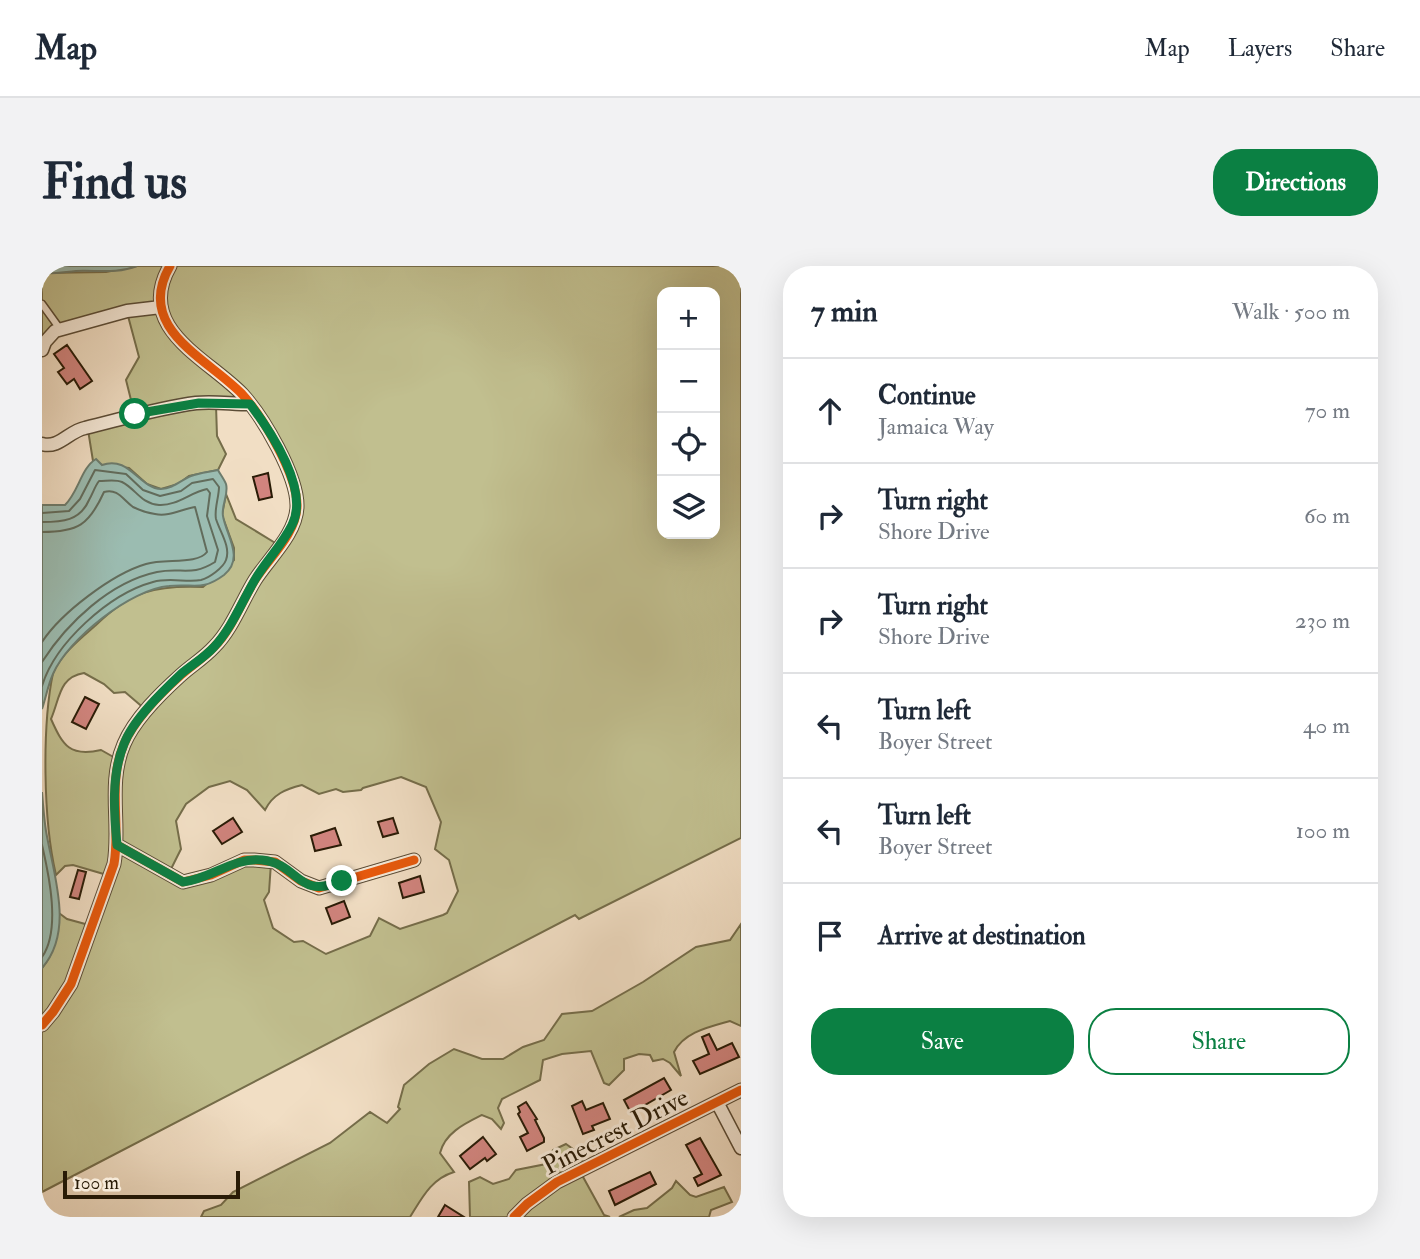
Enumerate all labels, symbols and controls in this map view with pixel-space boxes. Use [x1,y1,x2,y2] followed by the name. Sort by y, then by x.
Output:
[35,28,97,69] text: Map
[1145,33,1190,64] text: Map
[1228,33,1292,64] text: Layers
[1330,33,1385,64] text: Share
[1213,149,1378,216] button: Directions
[42,152,187,213] text: Find us
[657,287,720,539] map controls
[657,287,720,350] button: +
[811,293,878,330] text: 7 min
[1232,297,1350,326] text: Walk · 500 m
[657,350,720,413] button: −
[878,380,976,412] text: Continue
[811,392,849,430] icon: ahead
[1305,396,1350,425] text: 70 m
[119,398,150,429] route start
[878,412,994,441] text: Jamaica Way
[657,413,720,476] button: locate
[657,476,720,539] button: layers
[878,485,988,517] text: Turn right
[811,497,849,535] icon: right
[1304,501,1350,530] text: 60 m
[878,517,990,546] text: Shore Drive
[878,590,988,622] text: Turn right
[811,602,849,640] icon: right
[1295,606,1350,635] text: 230 m
[878,622,990,651] text: Shore Drive
[878,695,971,727] text: Turn left
[811,707,849,745] icon: left
[1303,711,1350,740] text: 40 m
[878,727,992,756] text: Boyer Street
[878,800,971,832] text: Turn left
[811,812,849,850] icon: left
[1296,816,1350,845] text: 100 m
[878,832,992,861] text: Boyer Street
[326,865,357,896] route end
[811,917,849,955] icon: arrive
[878,920,1086,952] text: Arrive at destination
[811,1008,1074,1075] button: Save
[1088,1008,1350,1075] button: Share
[537,1081,694,1182] street label: Pinecrest Drive
[63,1168,240,1200] scale bar
[74,1171,119,1195] text: 100 m

